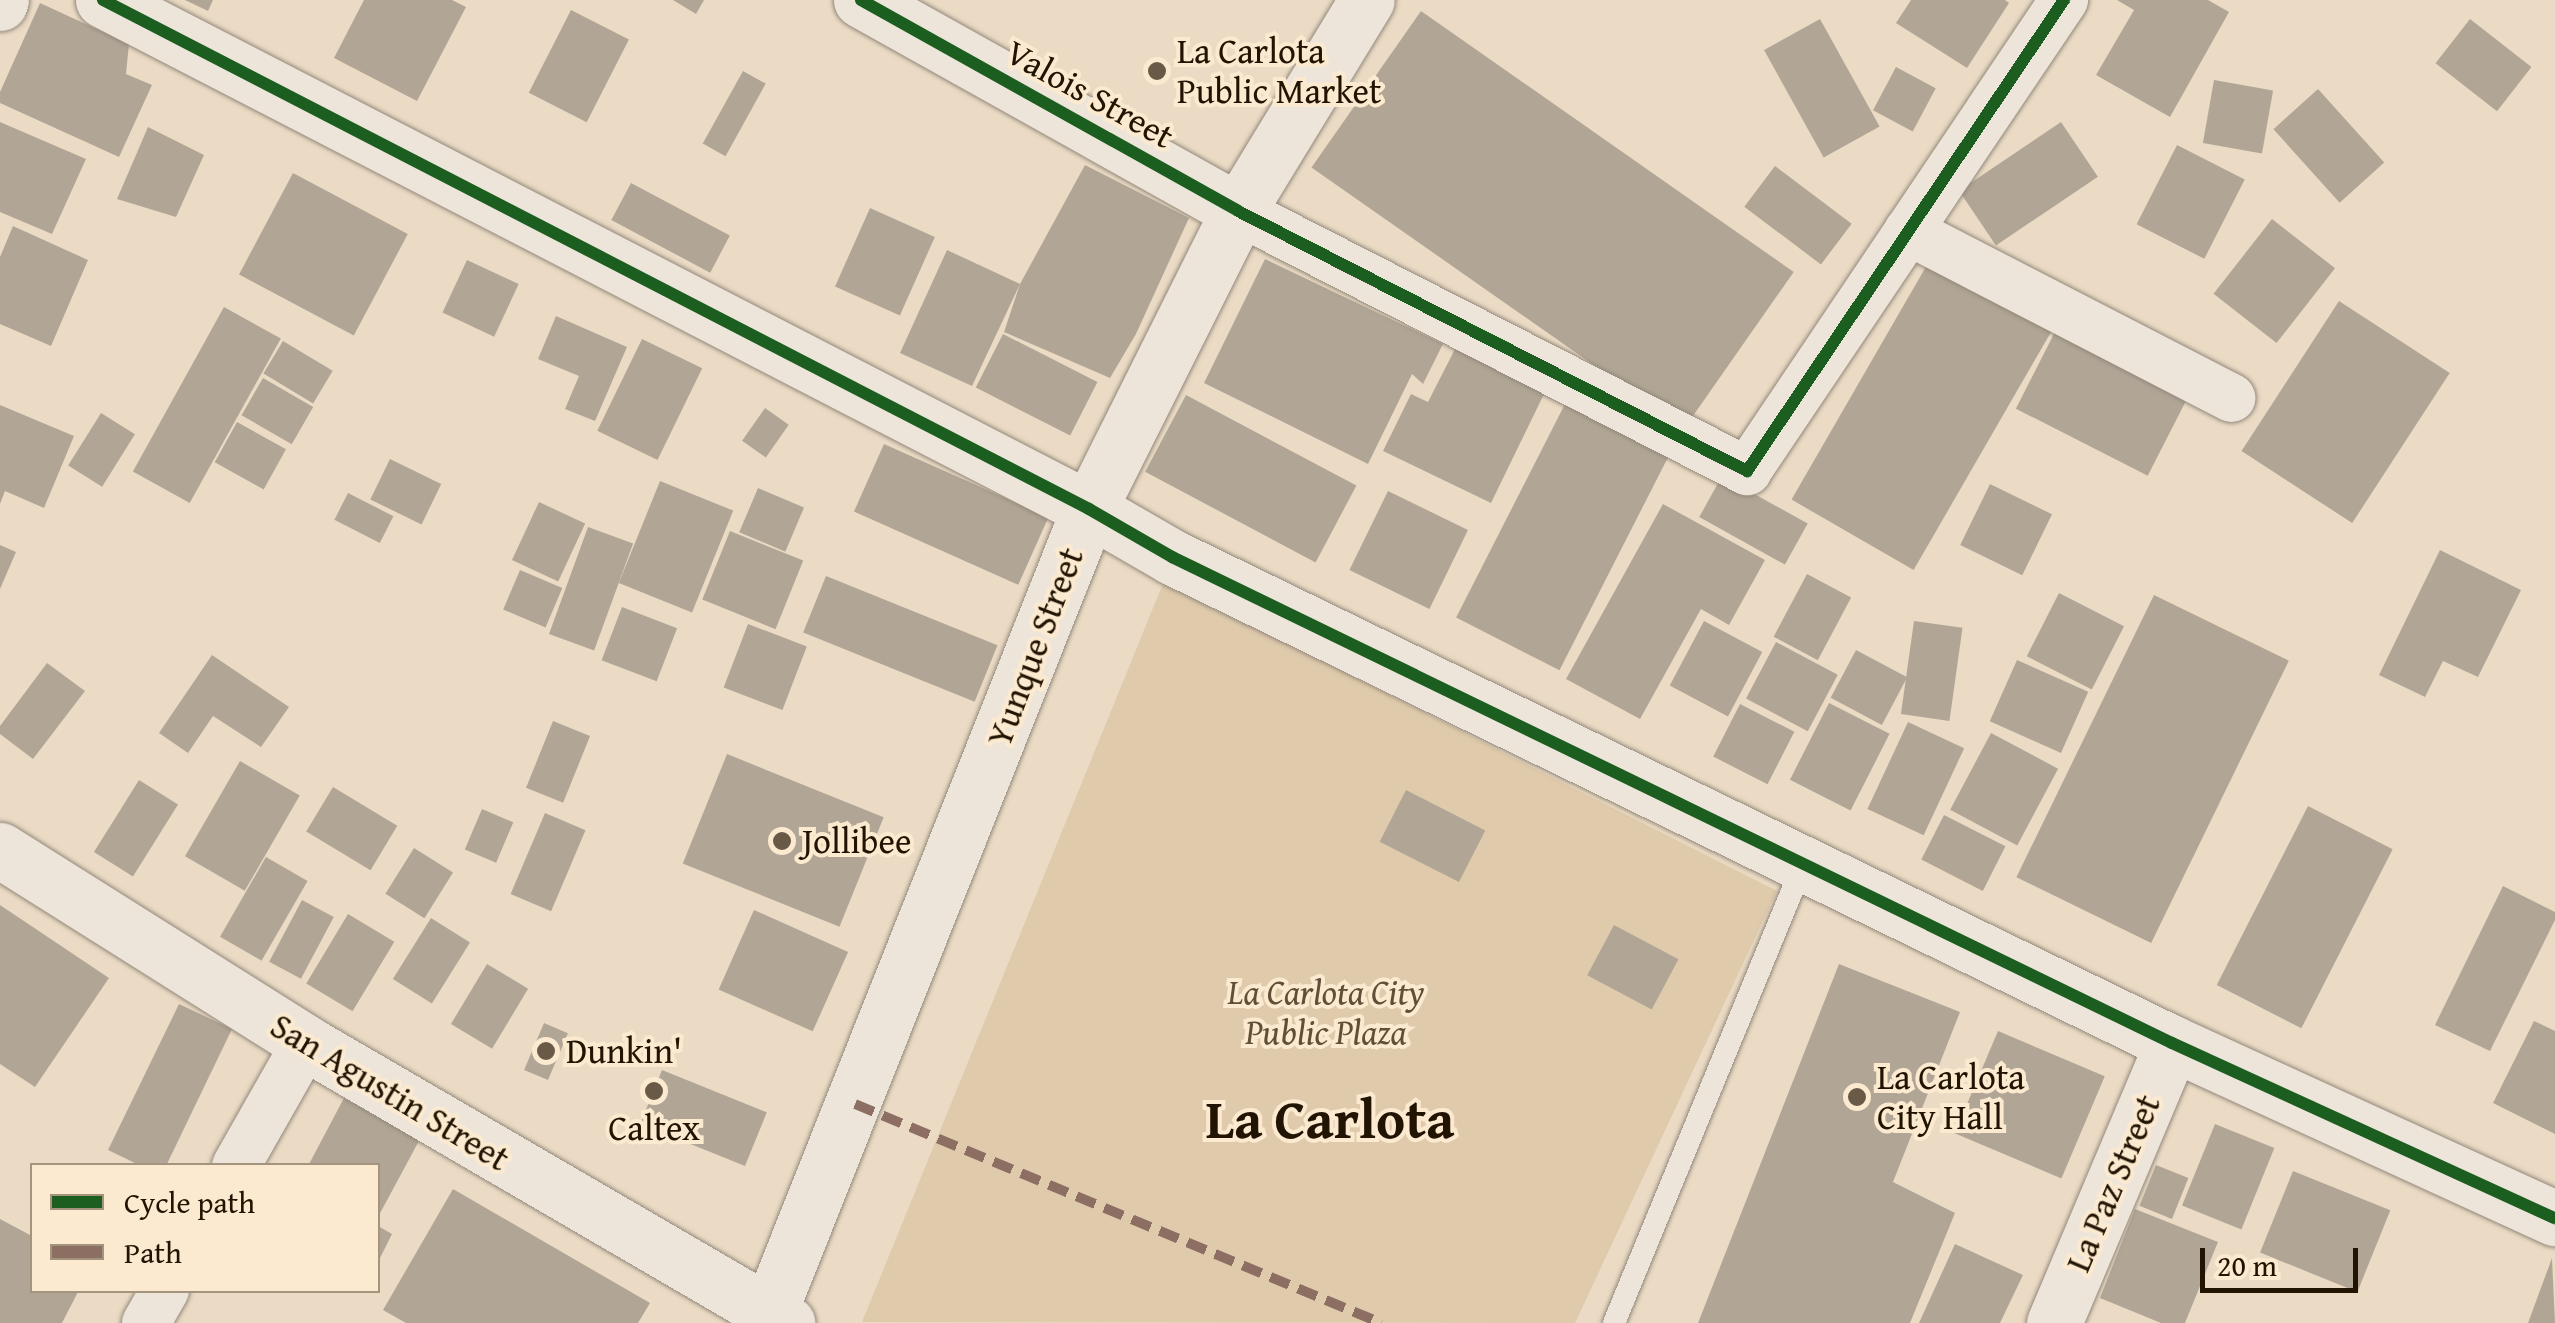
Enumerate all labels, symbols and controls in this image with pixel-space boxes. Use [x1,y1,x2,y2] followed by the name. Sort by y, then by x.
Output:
[1177,30,1381,112] place label: La Carlota Public Market
[999,31,1181,157] street label: Valois Street
[1146,60,1168,82] marker: La Carlota Public Market
[978,542,1092,752] street label: Yunque Street
[802,820,911,862] place label: Jollibee
[771,830,793,852] marker: Jollibee
[1228,971,1424,1053] park label: La Carlota City Public Plaza
[263,1004,517,1180] street label: San Agustin Street
[566,1030,682,1072] place label: Dunkin'
[535,1040,557,1062] marker: Dunkin'
[1877,1056,2025,1138] place label: La Carlota City Hall
[643,1080,665,1102] marker: Caltex
[1206,1086,1454,1152] district label: La Carlota
[1846,1086,1868,1108] marker: La Carlota City Hall
[2057,1088,2169,1278] street label: La Paz Street
[608,1107,700,1149] place label: Caltex
[30,1163,380,1293] legend
[124,1180,255,1224] text: Cycle path
[2205,1228,2362,1290] scale bar
[124,1230,182,1274] text: Path
[2217,1243,2277,1287] text: 20 m

